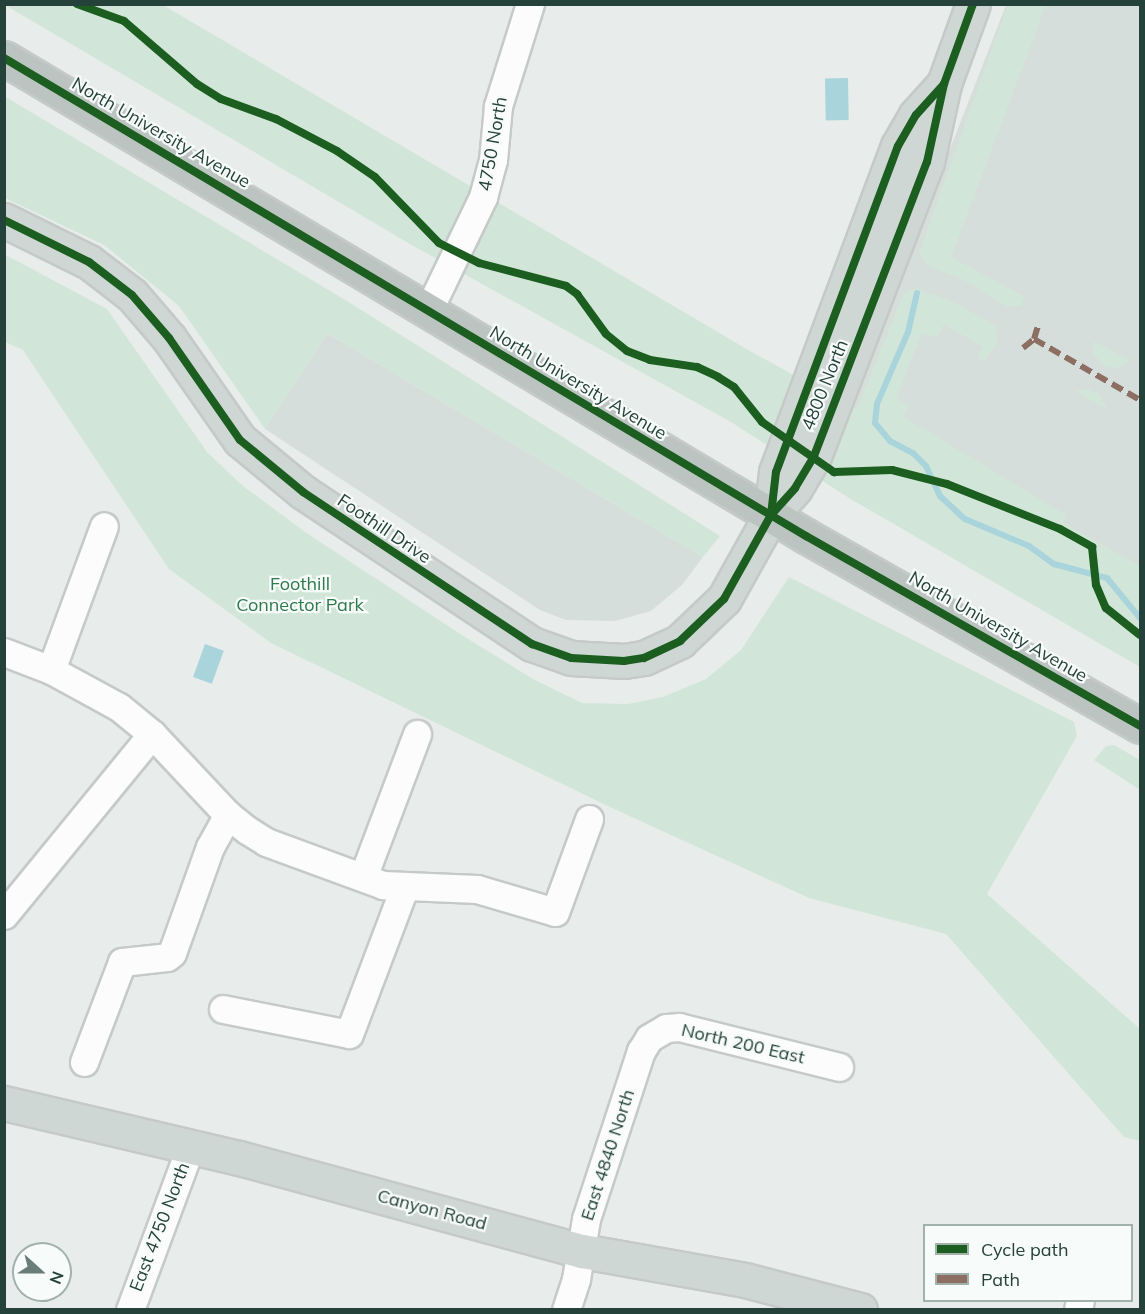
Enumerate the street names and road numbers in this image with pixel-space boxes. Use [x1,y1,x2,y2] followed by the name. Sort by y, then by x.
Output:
[68,73,254,193] street label: North University Avenue
[474,95,512,193] street label: 4750 North
[486,322,670,444] street label: North University Avenue
[797,337,853,433] street label: 4800 North
[333,490,435,568] street label: Foothill Drive
[905,567,1091,687] street label: North University Avenue
[679,1019,807,1069] street label: North 200 East
[577,1087,639,1223] street label: East 4840 North
[125,1159,195,1295] street label: East 4750 North
[375,1185,489,1235] street label: Canyon Road

